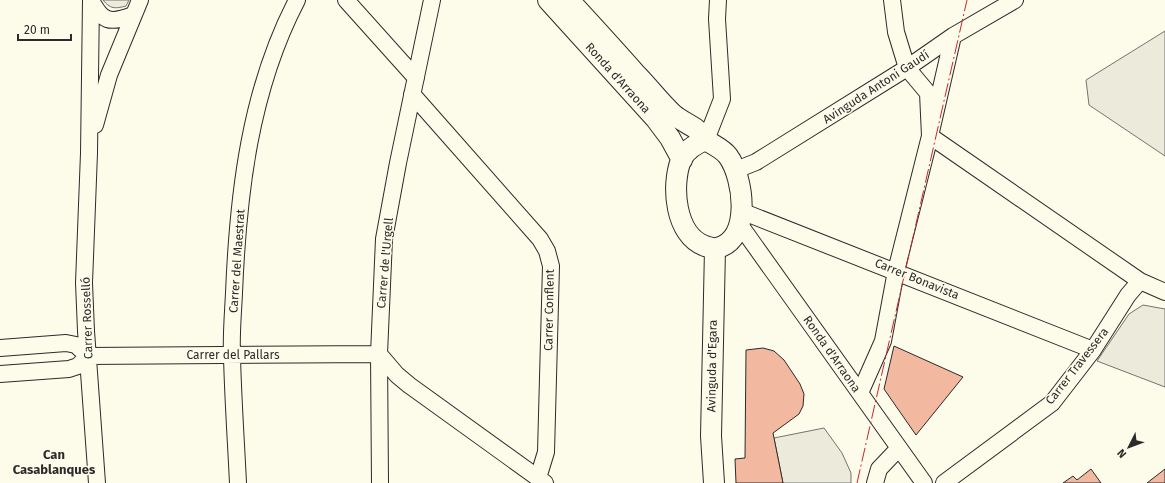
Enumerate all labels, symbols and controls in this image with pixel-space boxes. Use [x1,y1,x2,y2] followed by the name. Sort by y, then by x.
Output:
[18,16,71,42] scale bar
[24,23,50,37] text: 20 m
[583,40,653,116] street label: Ronda d'Arraona
[820,47,932,127] street label: Avinguda Antoni Gaudí
[226,208,248,313] street label: Carrer del Maestrat
[374,216,396,309] street label: Carrer de l'Urgell
[873,256,961,302] street label: Carrer Bonavista
[541,268,557,351] street label: Carrer Conflent
[79,277,95,359] street label: Carrer Rosselló
[800,313,864,395] street label: Ronda d'Arraona
[704,320,720,412] street label: Avinguda d'Egara
[1043,325,1111,407] street label: Carrer Travessera
[186,348,280,362] street label: Carrer del Pallars
[1109,427,1149,467] north arrow
[1115,446,1129,460] text: N
[13,447,96,477] district label: Can Casablanques

